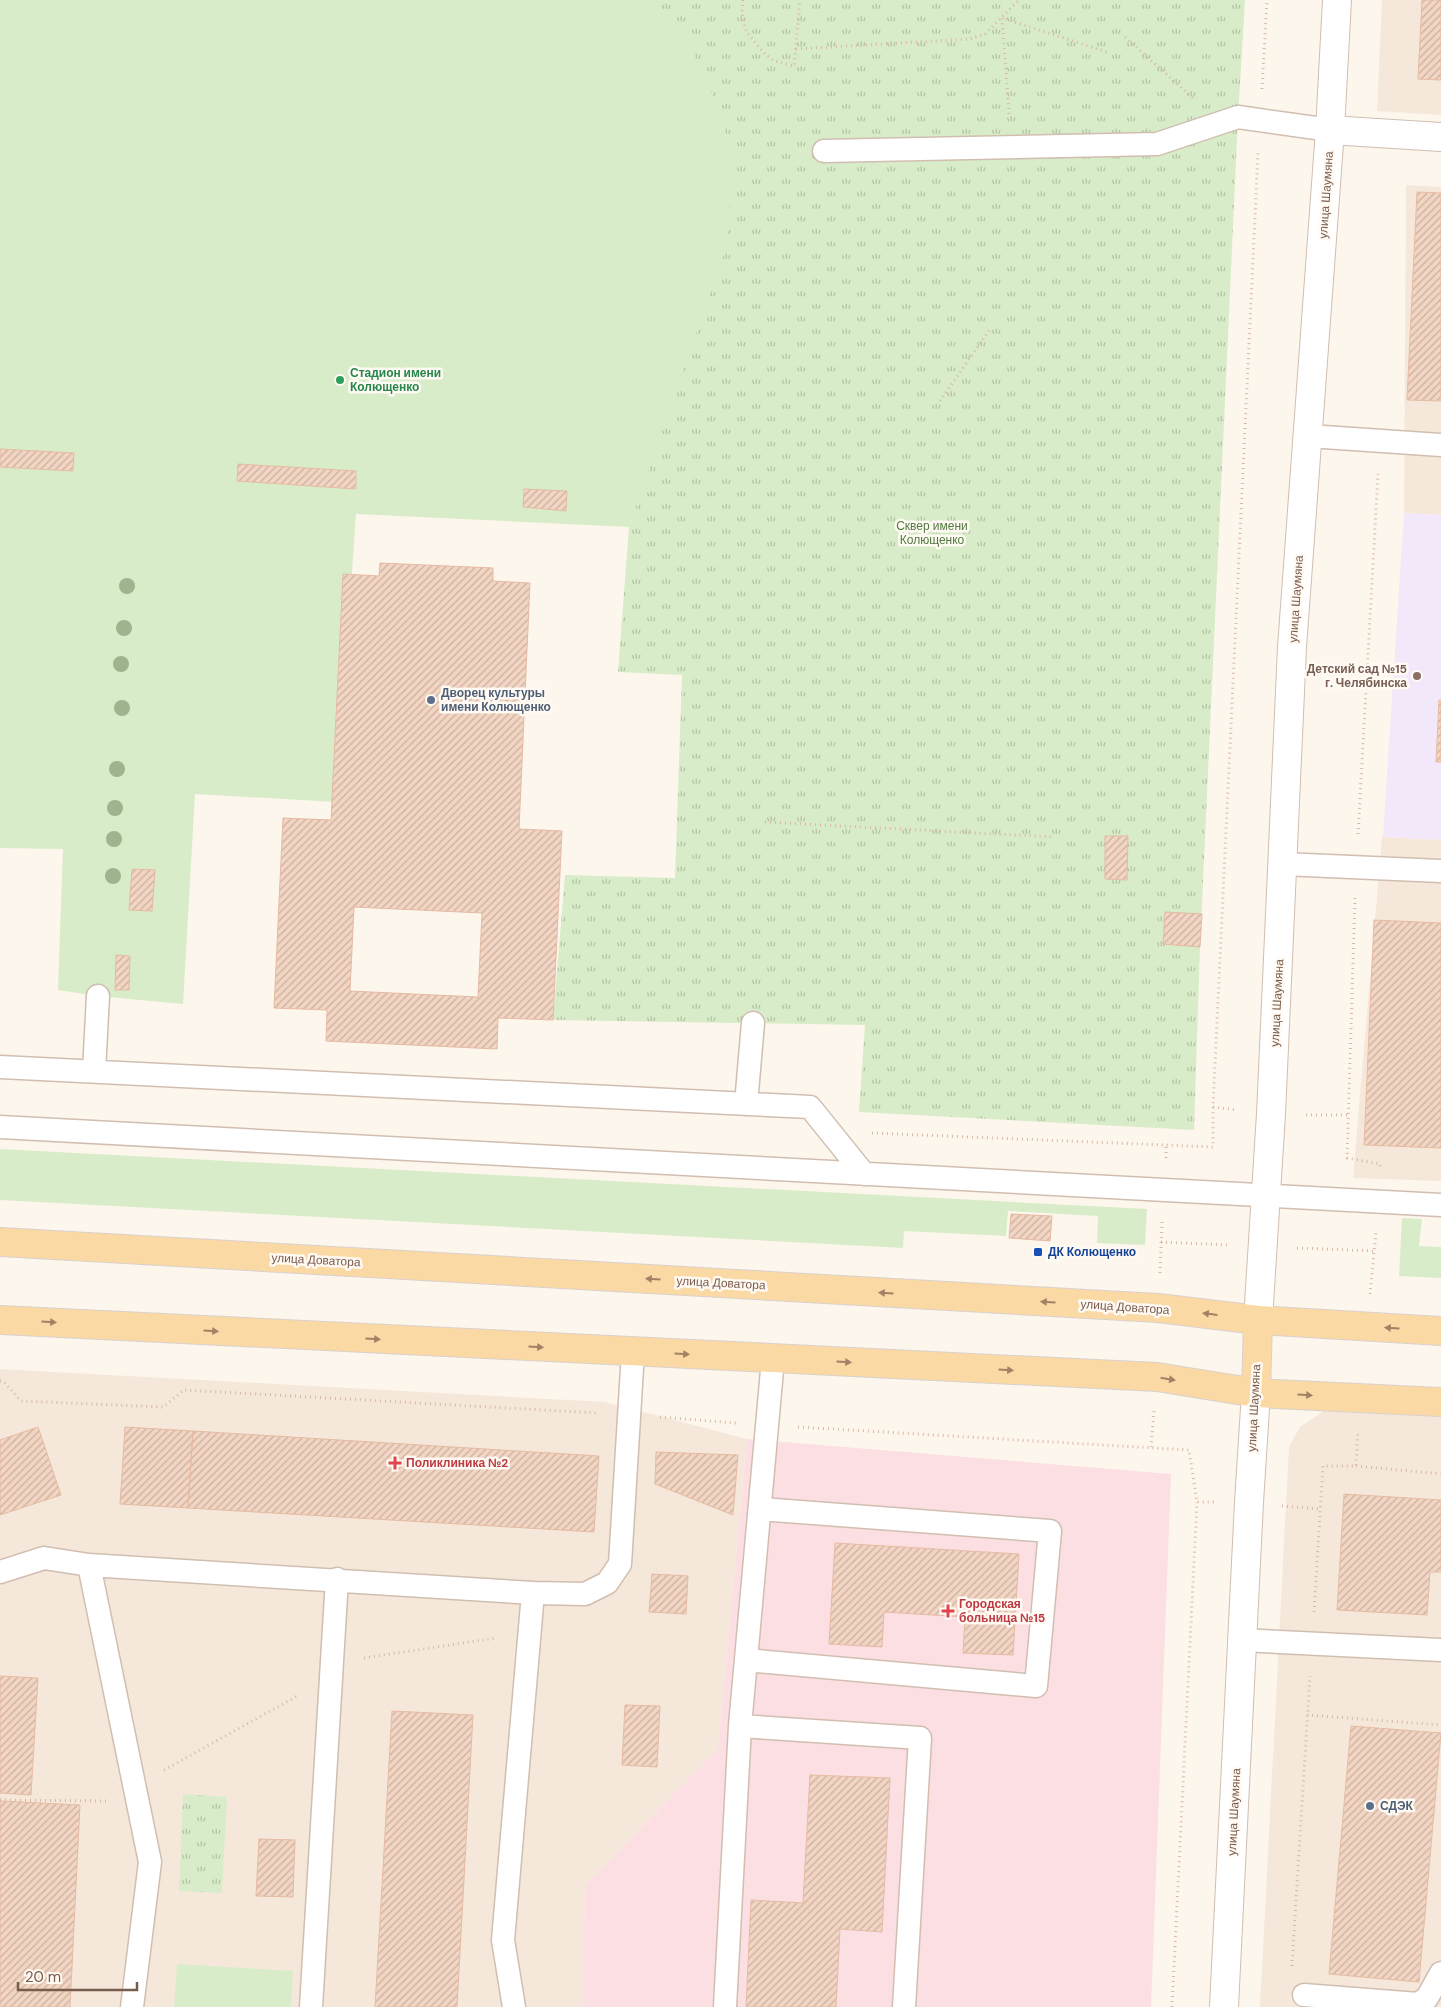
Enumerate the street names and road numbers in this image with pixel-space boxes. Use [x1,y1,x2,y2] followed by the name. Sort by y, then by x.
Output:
[1315,150,1337,239] street label: улица Шаумяна
[1285,554,1307,643] street label: улица Шаумяна
[1267,959,1287,1047] street label: улица Шаумяна
[271,1250,361,1270] street label: улица Доватора
[676,1273,766,1293] street label: улица Доватора
[1080,1296,1170,1318] street label: улица Доватора
[1244,1364,1264,1452] street label: улица Шаумяна
[1224,1768,1244,1856] street label: улица Шаумяна

